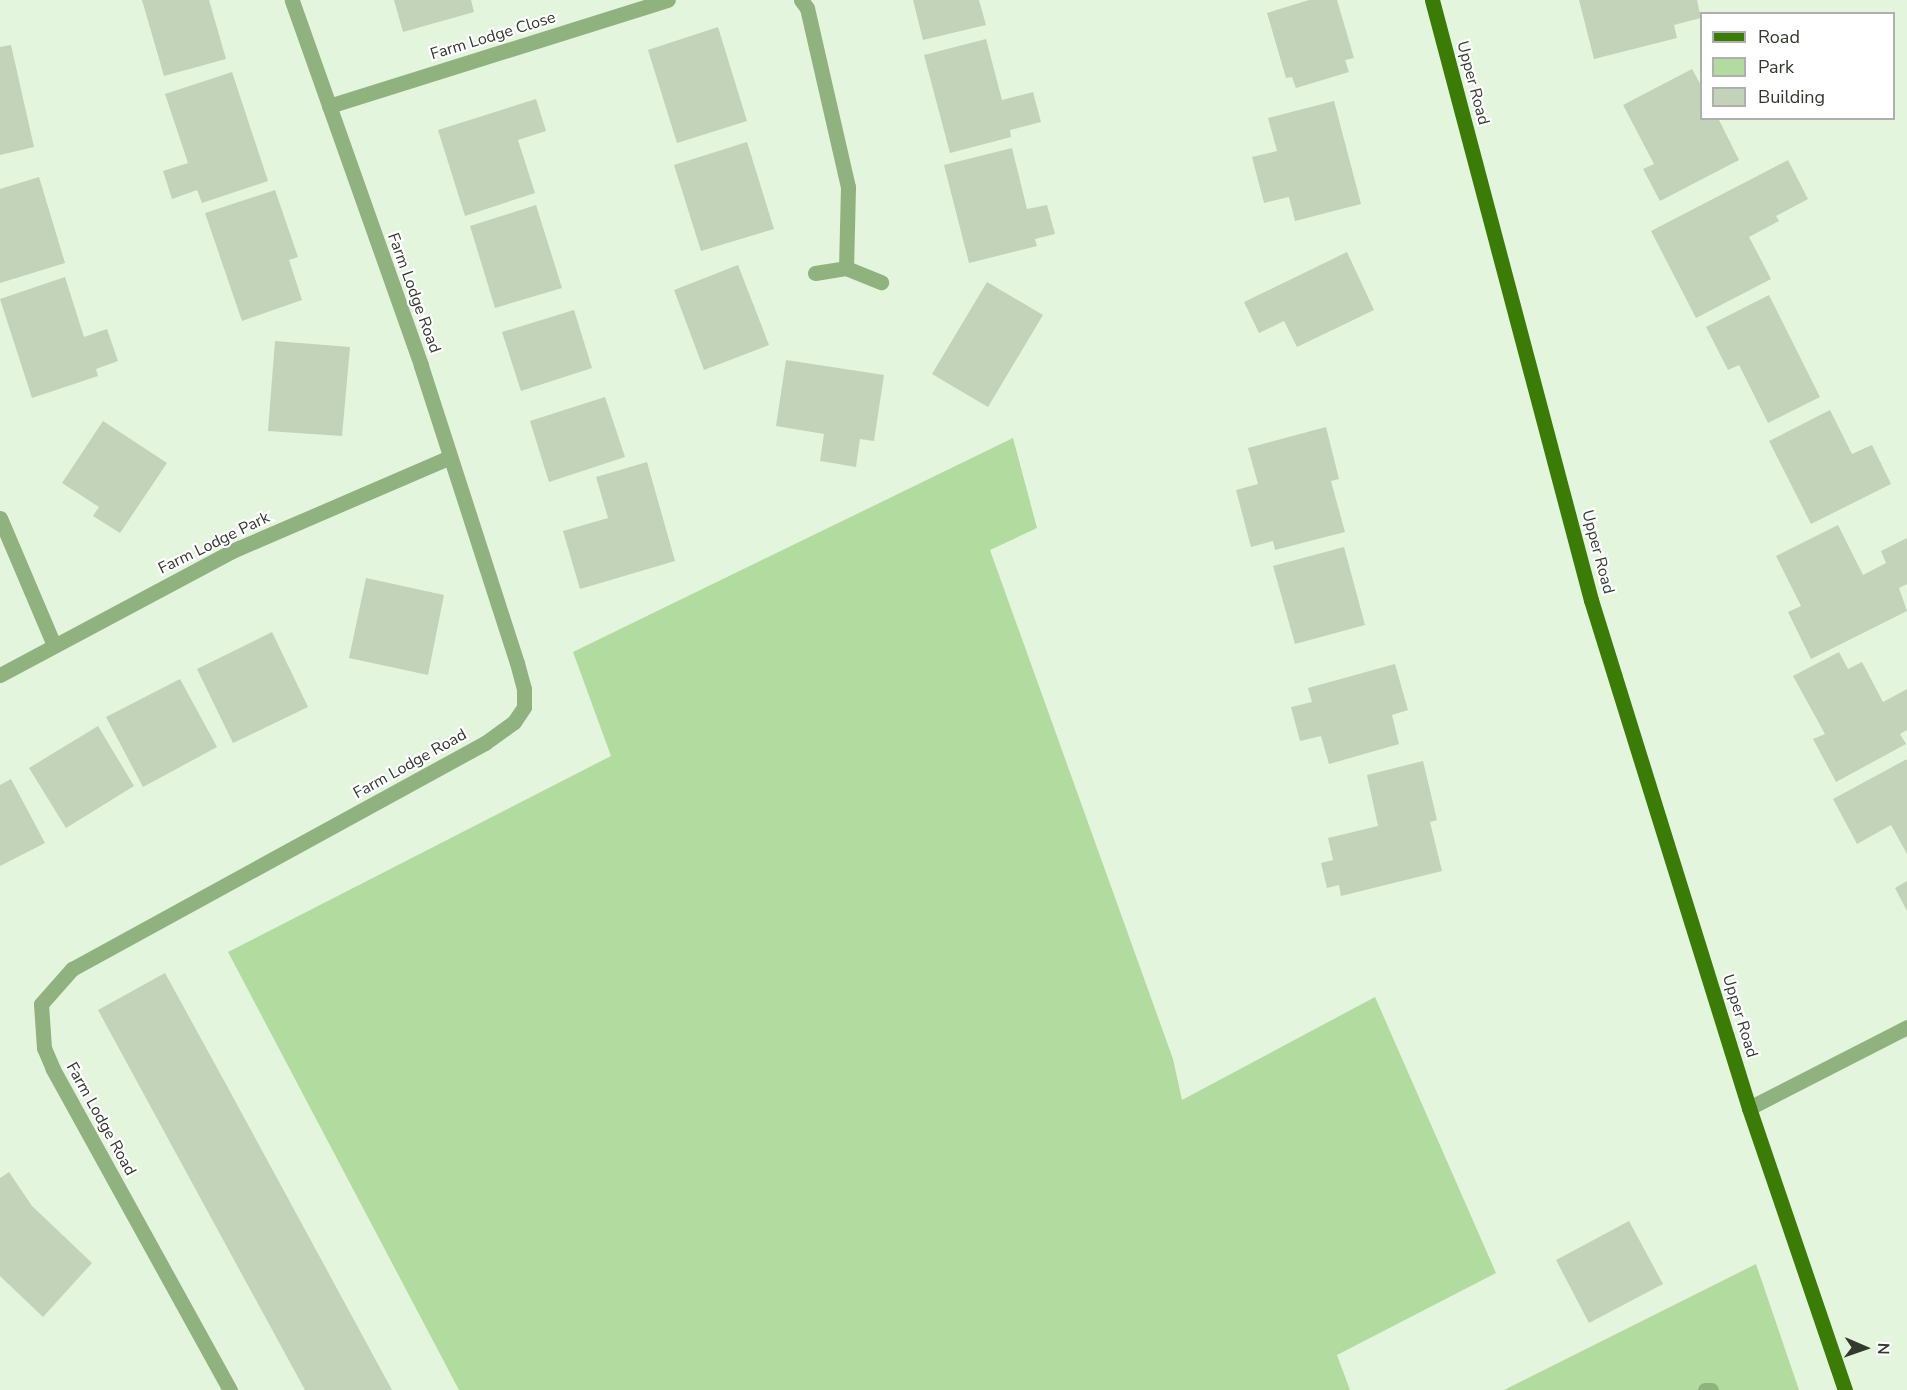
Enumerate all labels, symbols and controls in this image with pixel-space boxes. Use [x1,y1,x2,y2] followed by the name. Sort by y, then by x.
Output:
[428,8,558,64] street label: Farm Lodge Close
[1700,12,1895,120] legend
[1758,25,1800,49] text: Road
[1453,39,1493,127] street label: Upper Road
[1758,55,1794,79] text: Park
[1758,85,1825,109] text: Building
[383,230,445,356] street label: Farm Lodge Road
[155,508,273,578] street label: Farm Lodge Park
[1578,508,1618,596] street label: Upper Road
[350,725,470,803] street label: Farm Lodge Road
[1718,972,1762,1060] street label: Upper Road
[62,1059,140,1179] street label: Farm Lodge Road
[1835,1318,1895,1378] north arrow
[1872,1342,1894,1355] text: N

